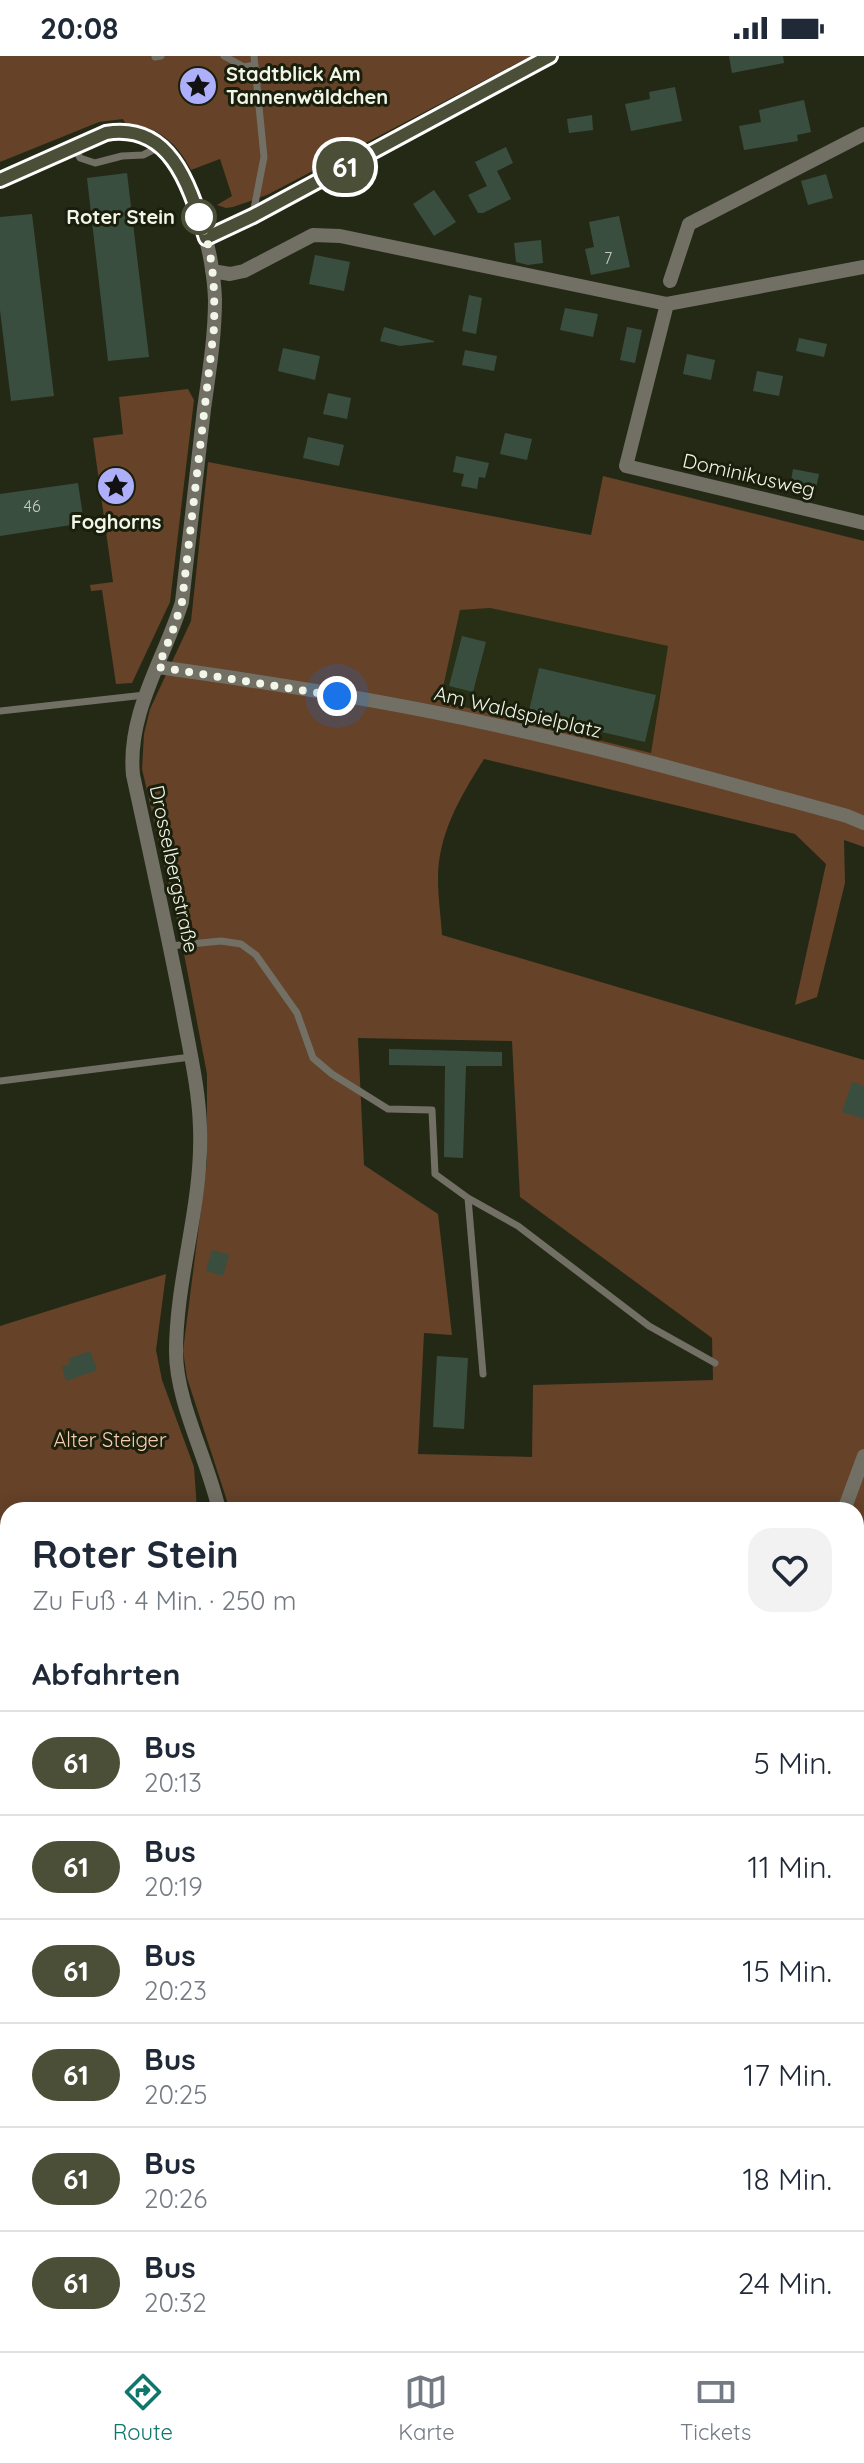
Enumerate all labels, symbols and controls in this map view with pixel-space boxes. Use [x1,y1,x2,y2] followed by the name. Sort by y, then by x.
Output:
[40,9,119,47] text: 20:08
[226,61,388,109] place label: Stadtblick Am Tannenwäldchen
[177,65,219,107] place icon: Stadtblick Am Tannenwäldchen
[309,141,381,193] line badge: 61
[332,149,358,184] text: 61
[182,200,216,234] marker: Roter Stein
[66,204,175,229] place label: Roter Stein
[604,248,612,268] house number: 7
[681,447,818,502] street label: Dominikusweg
[95,465,137,507] place icon: Foghorns
[23,496,41,516] house number: 46
[71,509,161,534] place label: Foghorns
[317,676,357,716] your location
[432,680,604,743] street label: Am Waldspielplatz
[145,783,204,955] street label: Drosselbergstraße
[53,1427,167,1452] park label: Alter Steiger
[748,1528,832,1612] button: heart
[32,1530,239,1578] text: Roter Stein
[32,1584,296,1617] text: Zu Fuß · 4 Min. · 250 m
[32,1655,180,1693] text: Abfahrten
[144,1728,196,1766] text: Bus
[753,1744,832,1782] text: 5 Min.
[63,1745,89,1780] text: 61
[144,1766,202,1799] text: 20:13
[144,1832,196,1870] text: Bus
[748,1848,832,1886] text: 11 Min.
[63,1849,89,1884] text: 61
[144,1870,203,1903] text: 20:19
[144,1936,196,1974] text: Bus
[742,1952,832,1990] text: 15 Min.
[63,1953,89,1988] text: 61
[144,1974,207,2007] text: 20:23
[144,2040,196,2078] text: Bus
[743,2056,832,2094] text: 17 Min.
[63,2057,89,2092] text: 61
[144,2078,207,2111] text: 20:25
[144,2144,196,2182] text: Bus
[743,2160,832,2198] text: 18 Min.
[63,2161,89,2196] text: 61
[144,2182,207,2215] text: 20:26
[144,2248,196,2286] text: Bus
[738,2264,832,2302] text: 24 Min.
[63,2265,89,2300] text: 61
[144,2286,207,2319] text: 20:32
[113,2370,173,2446] tab: Route
[398,2370,455,2446] tab: Karte
[680,2370,751,2446] tab: Tickets

